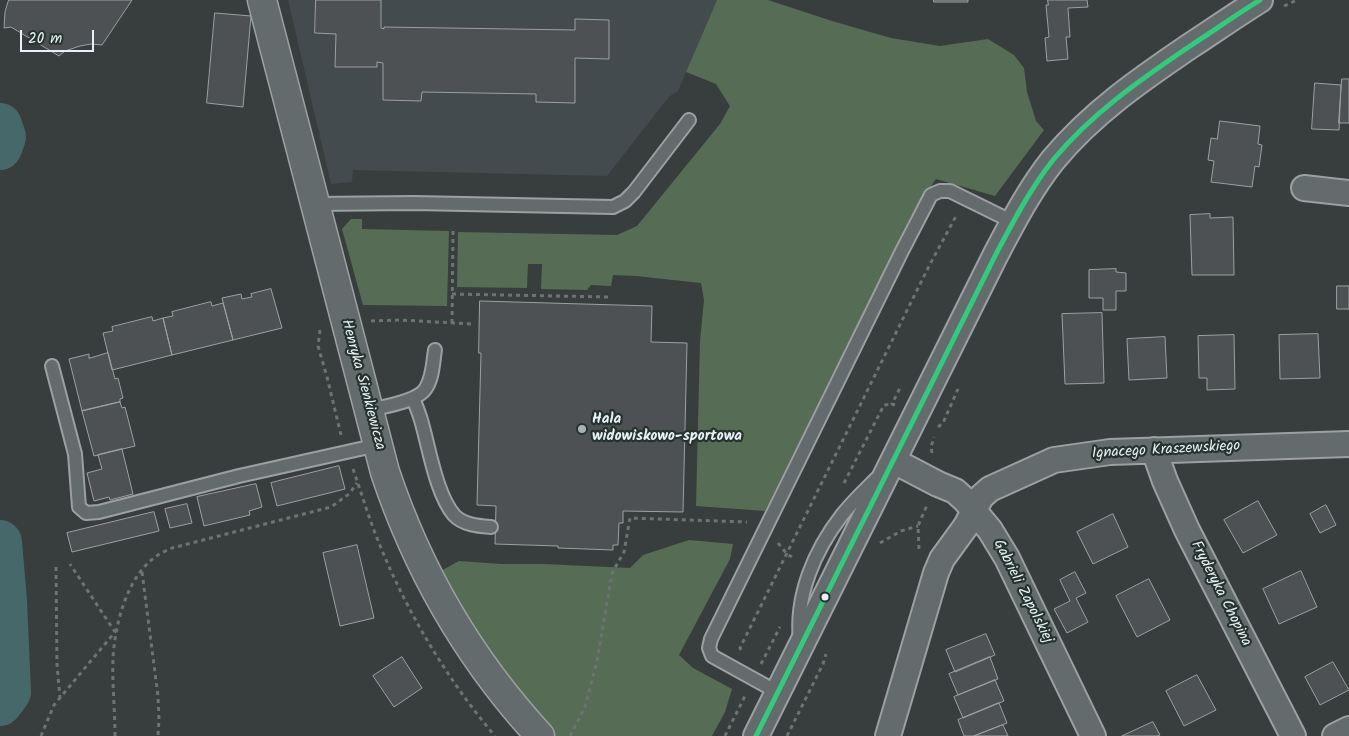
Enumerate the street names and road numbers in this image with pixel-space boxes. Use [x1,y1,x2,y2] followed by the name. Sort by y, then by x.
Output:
[336,318,388,452] street label: Henryka Sienkiewicza
[1091,438,1241,464] street label: Ignacego Kraszewskiego
[988,537,1056,647] street label: Gabrieli Zapolskiej
[1186,538,1254,650] street label: Fryderyka Chopina

